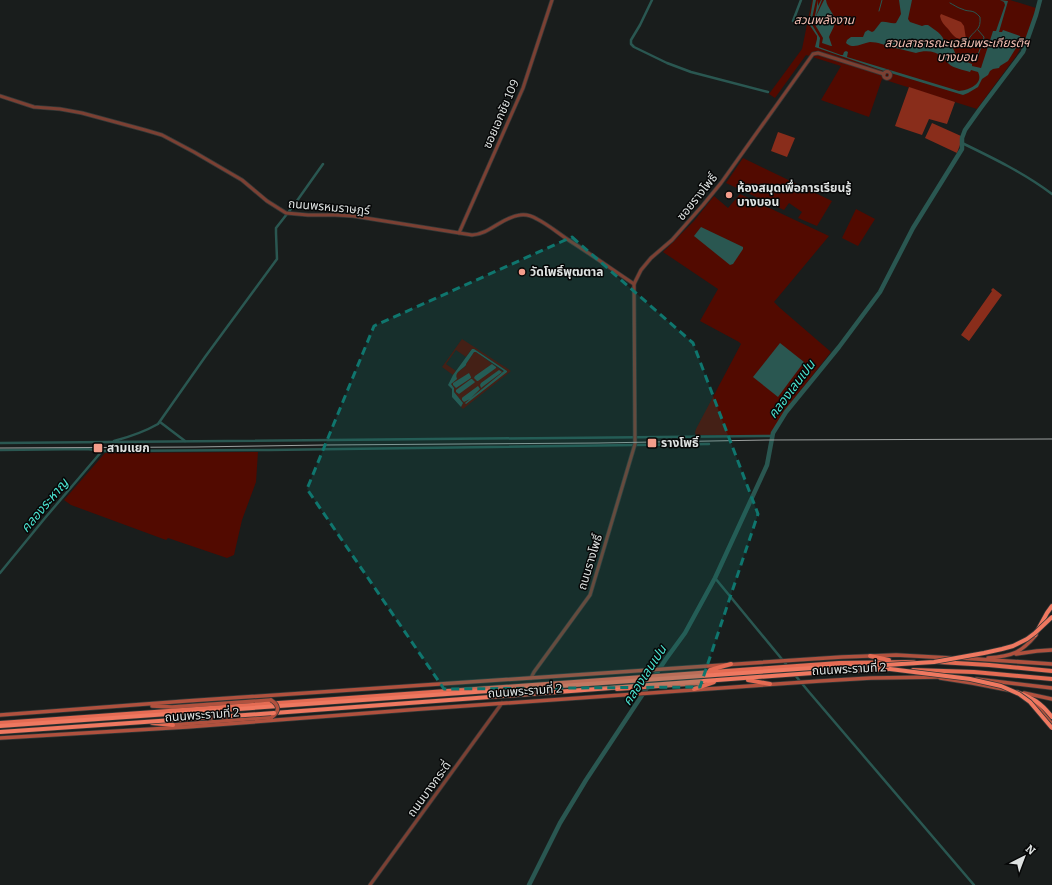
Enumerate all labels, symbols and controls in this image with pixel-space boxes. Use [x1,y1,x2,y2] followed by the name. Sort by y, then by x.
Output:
[794,13,855,27] park label: สวนพลังงาน
[885,36,1030,64] park label: สวนสาธารณะเฉลิมพระเกียรติฯ บางบอน
[480,77,522,151] street label: ซอยเอกชัย 109
[674,170,720,223] street label: ซอยรางโพธิ์
[737,179,852,209] place label: ห้องสมุดเพื่อการเรียนรู้ บางบอน
[724,190,734,200] marker: ห้องสมุดเพื่อการเรียนรู้ บางบอน
[288,196,371,218] street label: ถนนพรหมราษฎร์
[530,264,604,279] place label: วัดโพธิ์พุฒตาล
[517,267,527,277] marker: วัดโพธิ์พุฒตาล
[765,357,819,421] water label: คลองเลนเปน
[661,435,700,450] place label: รางโพธิ์
[646,437,658,449] marker: รางโพธิ์
[107,441,150,455] place label: สามแยก
[92,442,104,454] marker: สามแยก
[18,475,72,535] water label: คลองระหาญ
[575,532,605,592] street label: ถนนรางโพธิ์
[619,642,670,708] water label: คลองเลนเปน
[811,658,887,678] street label: ถนนพระรามที่ 2
[487,679,563,701] street label: ถนนพระรามที่ 2
[164,703,240,725] street label: ถนนพระรามที่ 2
[403,757,454,819] street label: ถนนบางกระดี่
[1004,837,1044,877] north arrow
[1023,842,1038,858] text: N

